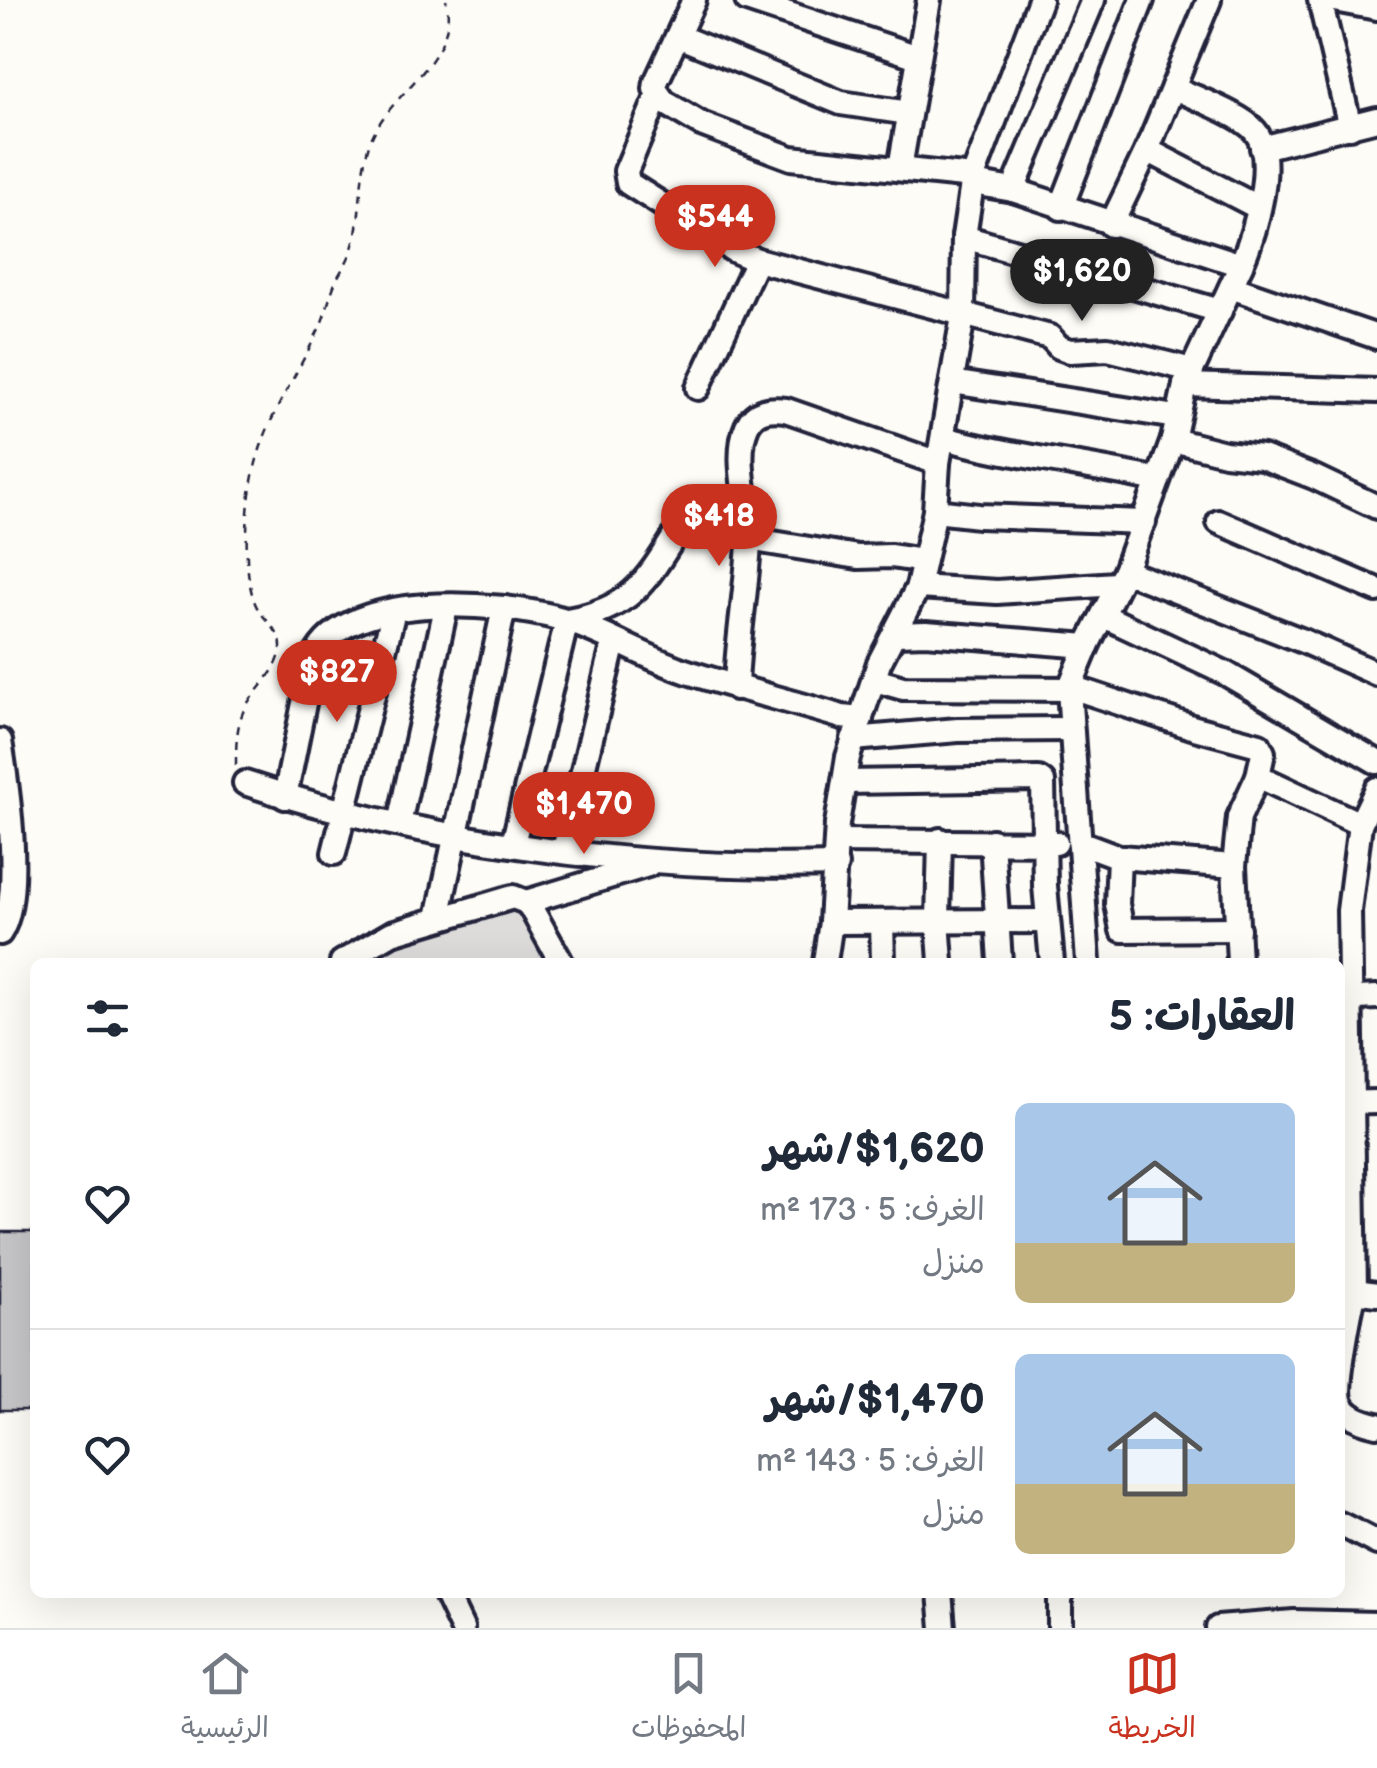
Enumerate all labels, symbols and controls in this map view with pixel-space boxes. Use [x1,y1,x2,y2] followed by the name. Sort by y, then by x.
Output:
[656,185,774,270] pin: $544
[676,198,754,237] text: $544
[1001,239,1163,324] pin: $1,620
[1032,252,1132,291] text: $1,620
[660,484,778,569] pin: $418
[683,497,755,536] text: $418
[278,640,396,725] pin: $827
[299,653,375,692] text: $827
[503,772,665,857] pin: $1,470
[535,785,633,824] text: $1,470
[80,991,135,1046] icon: filters
[1109,992,1295,1043] text: العقارات: 5
[764,1124,985,1175] text: $1,620/شهر
[1095,1143,1215,1263] icon: home
[80,1176,135,1231] icon: heart
[760,1191,985,1230] text: الغرف: 5 · 173 m²
[922,1244,985,1283] text: منزل
[766,1375,985,1426] text: $1,470/شهر
[1095,1394,1215,1514] icon: home
[80,1427,135,1482] icon: heart
[756,1442,985,1481] text: الغرف: 5 · 143 m²
[922,1495,985,1534] text: منزل
[181,1646,269,1752] tab: الرئيسية
[631,1646,746,1752] tab: المحفوظات
[1109,1646,1196,1752] tab: الخريطة

